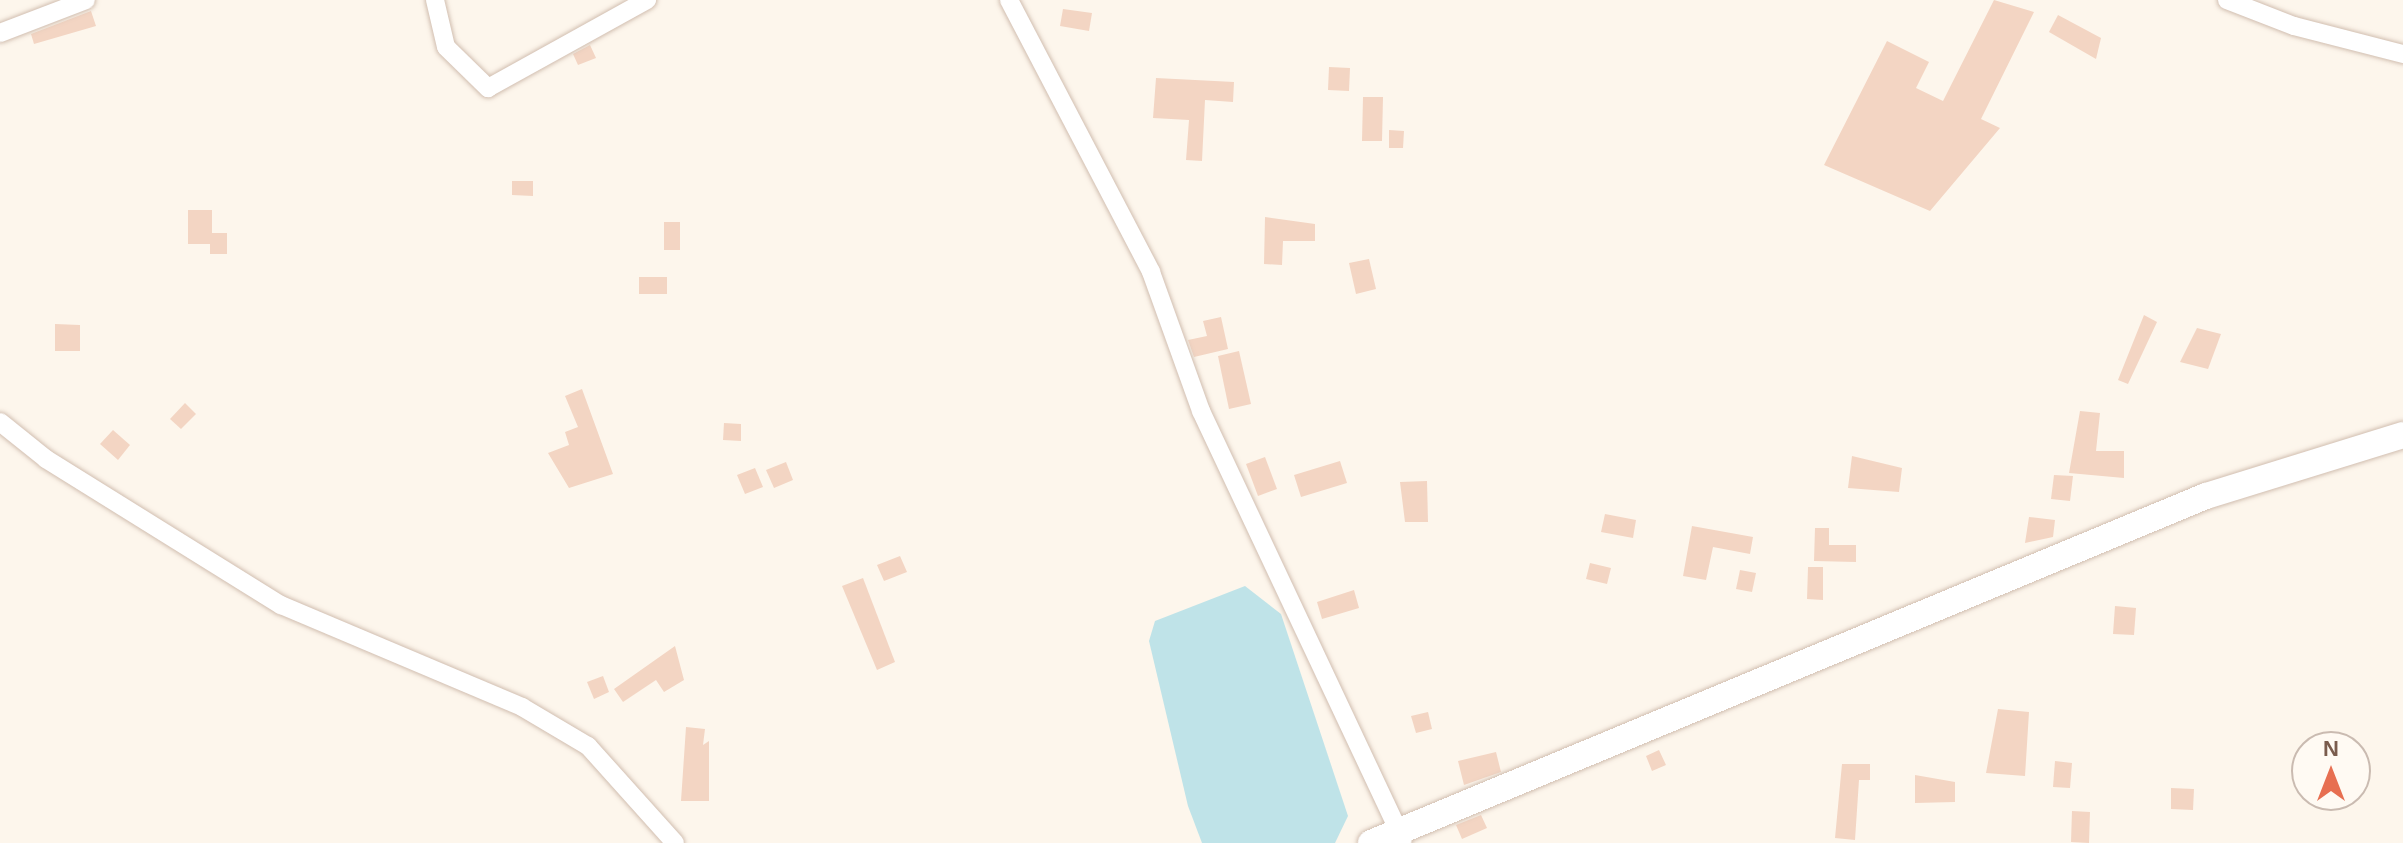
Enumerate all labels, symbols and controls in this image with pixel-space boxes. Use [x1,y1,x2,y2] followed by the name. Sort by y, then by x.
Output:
[2291,731,2371,811] north arrow
[2323,736,2339,761] text: N

